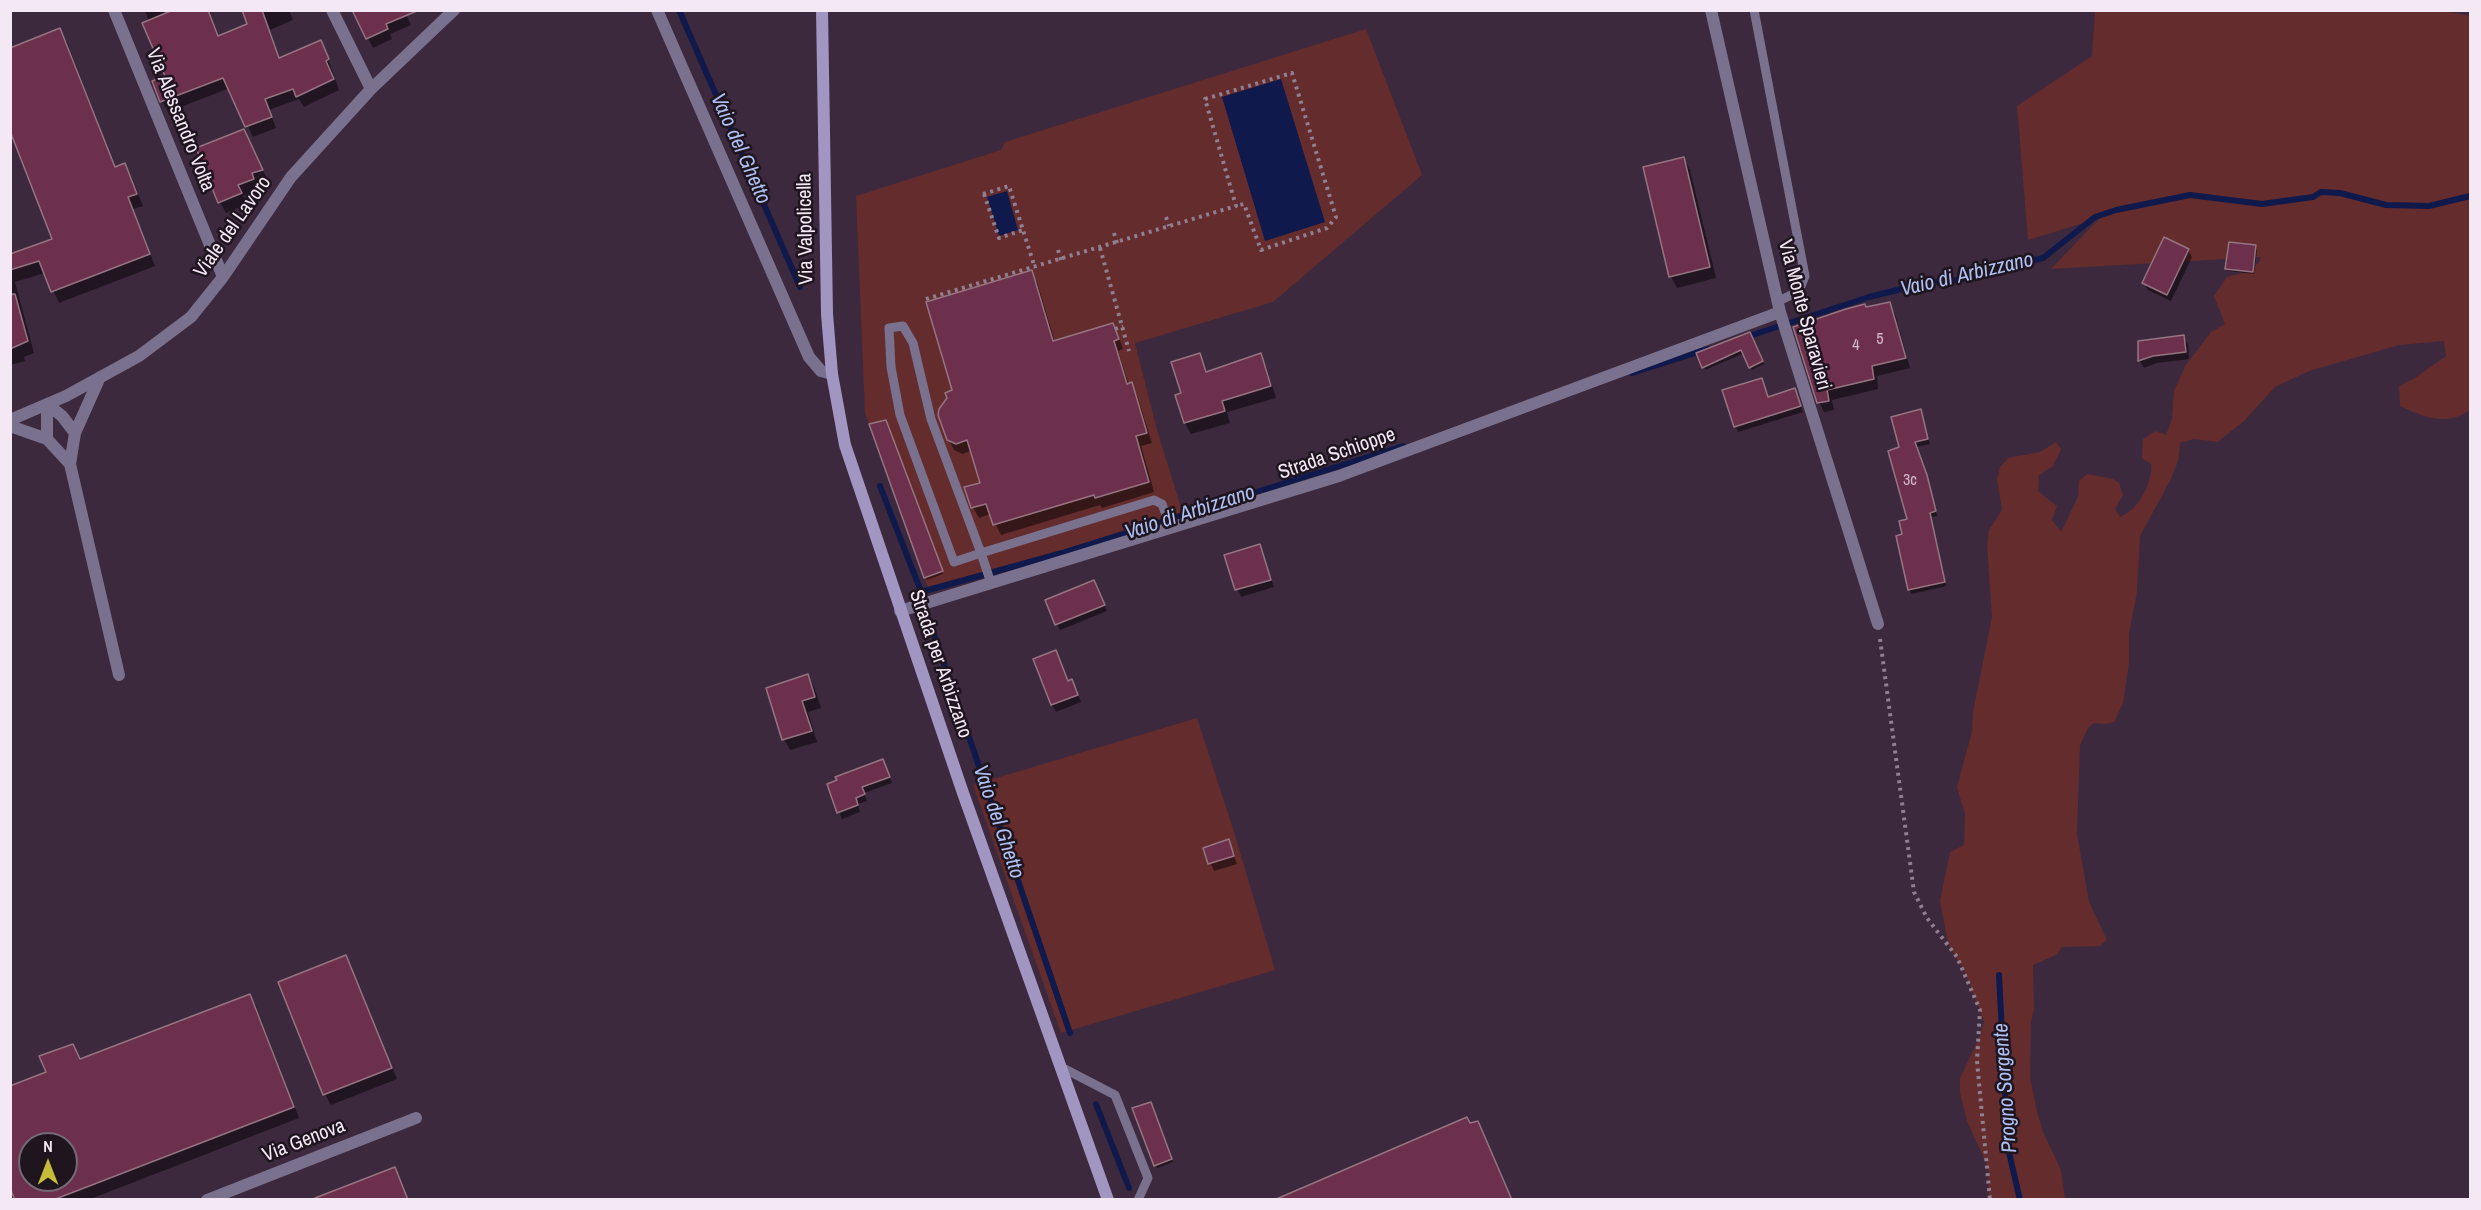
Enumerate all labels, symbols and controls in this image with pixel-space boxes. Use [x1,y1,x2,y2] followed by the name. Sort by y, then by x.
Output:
[140,45,220,195] street label: Via Alessandro Volta
[704,90,776,208] water label: Vaio del Ghetto
[189,172,277,282] street label: Viale del Lavoro
[793,173,819,285] street label: Via Valpolicella
[1772,237,1836,393] street label: Via Monte Sparavieri
[1898,247,2036,303] water label: Vaio di Arbizzano
[1876,330,1884,350] house number: 5
[1852,336,1860,356] house number: 4
[1275,423,1399,485] street label: Strada Schioppe
[1903,471,1917,491] house number: 3c
[1122,480,1258,546] water label: Vaio di Arbizzano
[903,587,977,741] street label: Strada per Arbizzano
[967,762,1029,882] water label: Vaio del Ghetto
[1989,1022,2023,1154] water label: Progno Sorgente
[259,1114,349,1168] street label: Via Genova
[18,1132,78,1192] north arrow
[43,1135,53,1157] text: N

